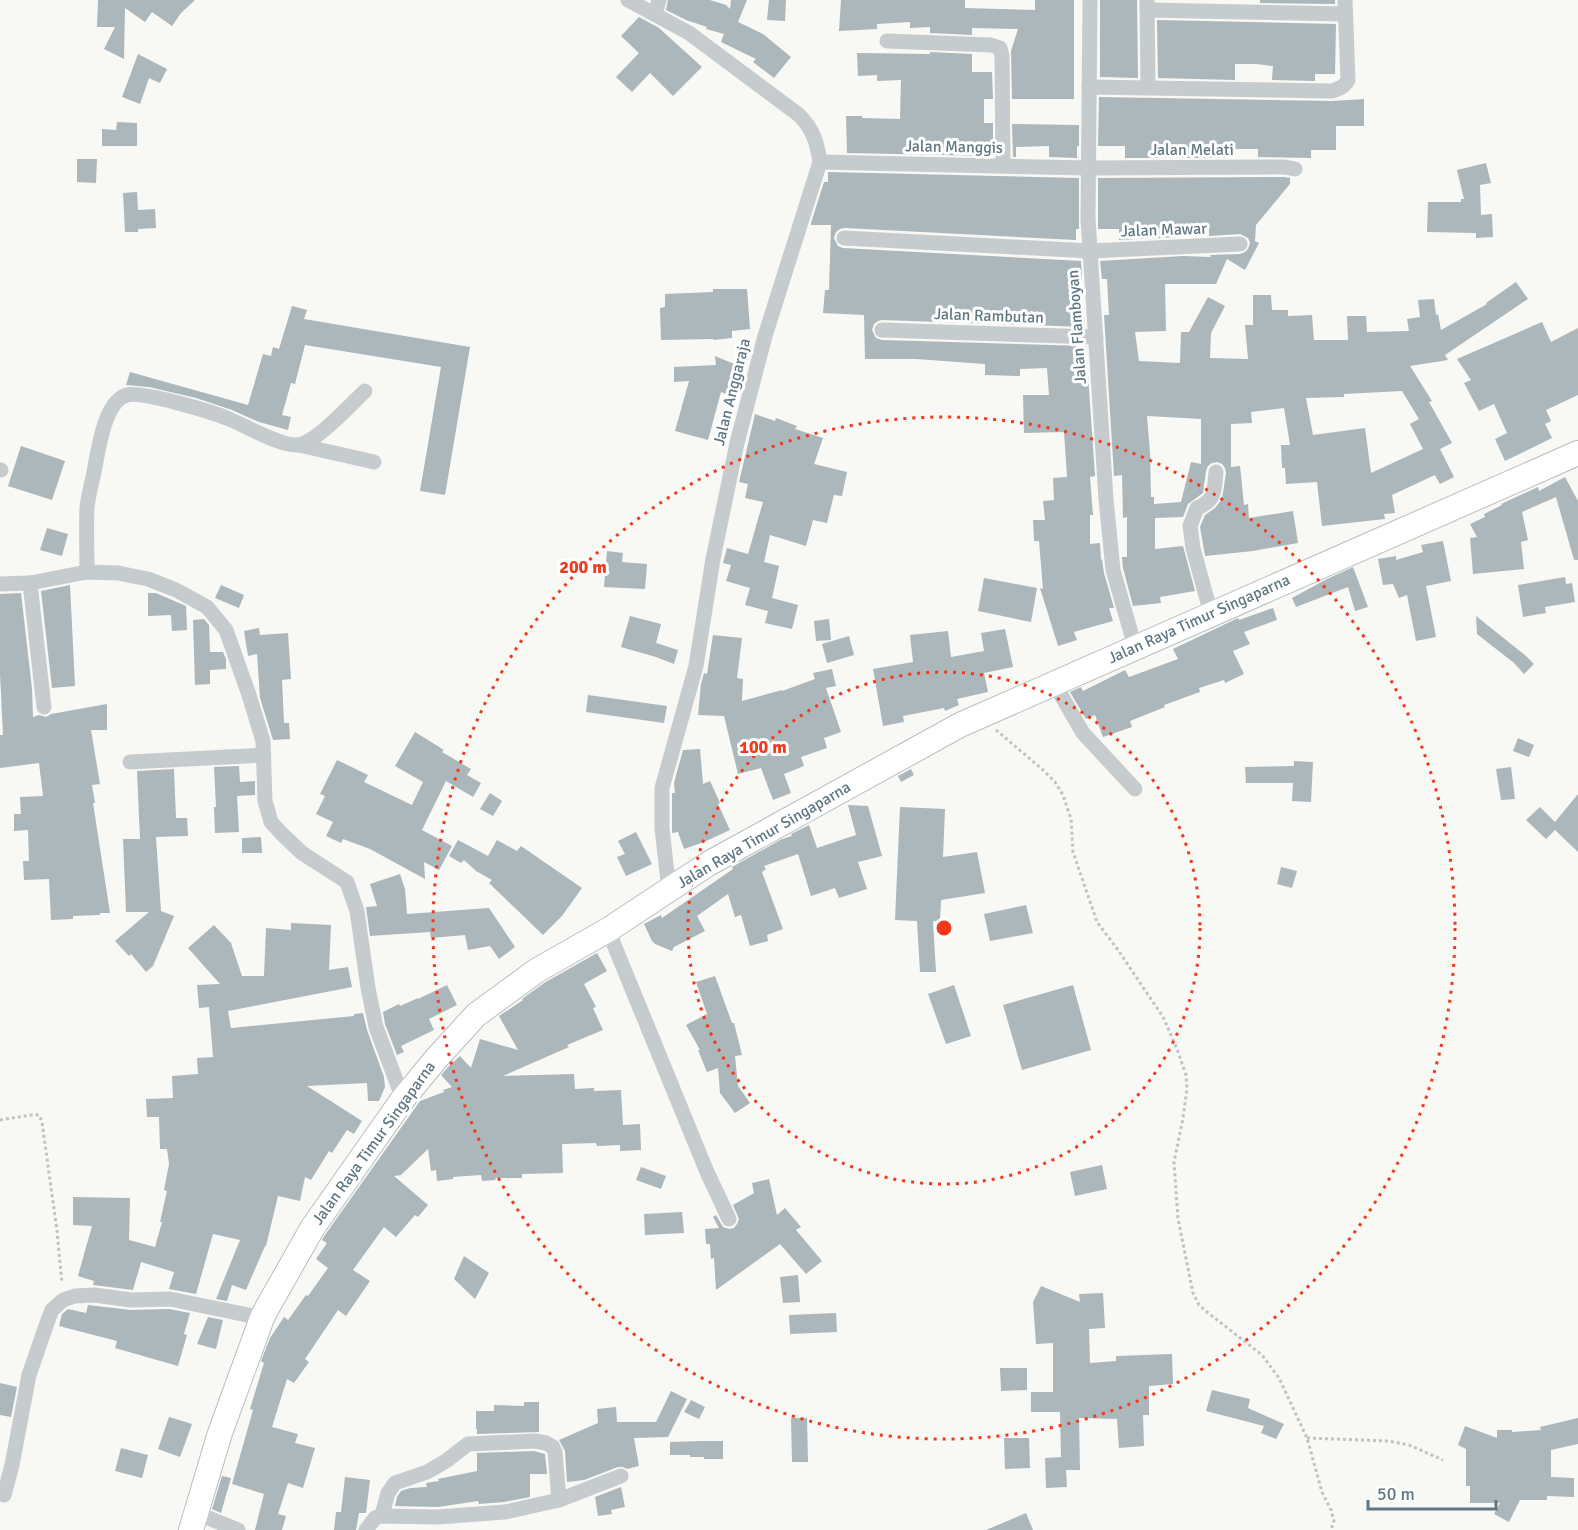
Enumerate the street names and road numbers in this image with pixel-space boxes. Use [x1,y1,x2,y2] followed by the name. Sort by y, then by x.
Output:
[905,136,1003,158] street label: Jalan Manggis
[1150,140,1234,160] street label: Jalan Melati
[1121,218,1208,241] street label: Jalan Mawar
[1063,269,1091,385] street label: Jalan Flamboyan
[934,304,1044,328] street label: Jalan Rambutan
[709,336,755,448] street label: Jalan Anggaraja
[1105,570,1293,668] street label: Jalan Raya Timur Singaparna
[674,777,854,893] street label: Jalan Raya Timur Singaparna
[308,1057,440,1229] street label: Jalan Raya Timur Singaparna

